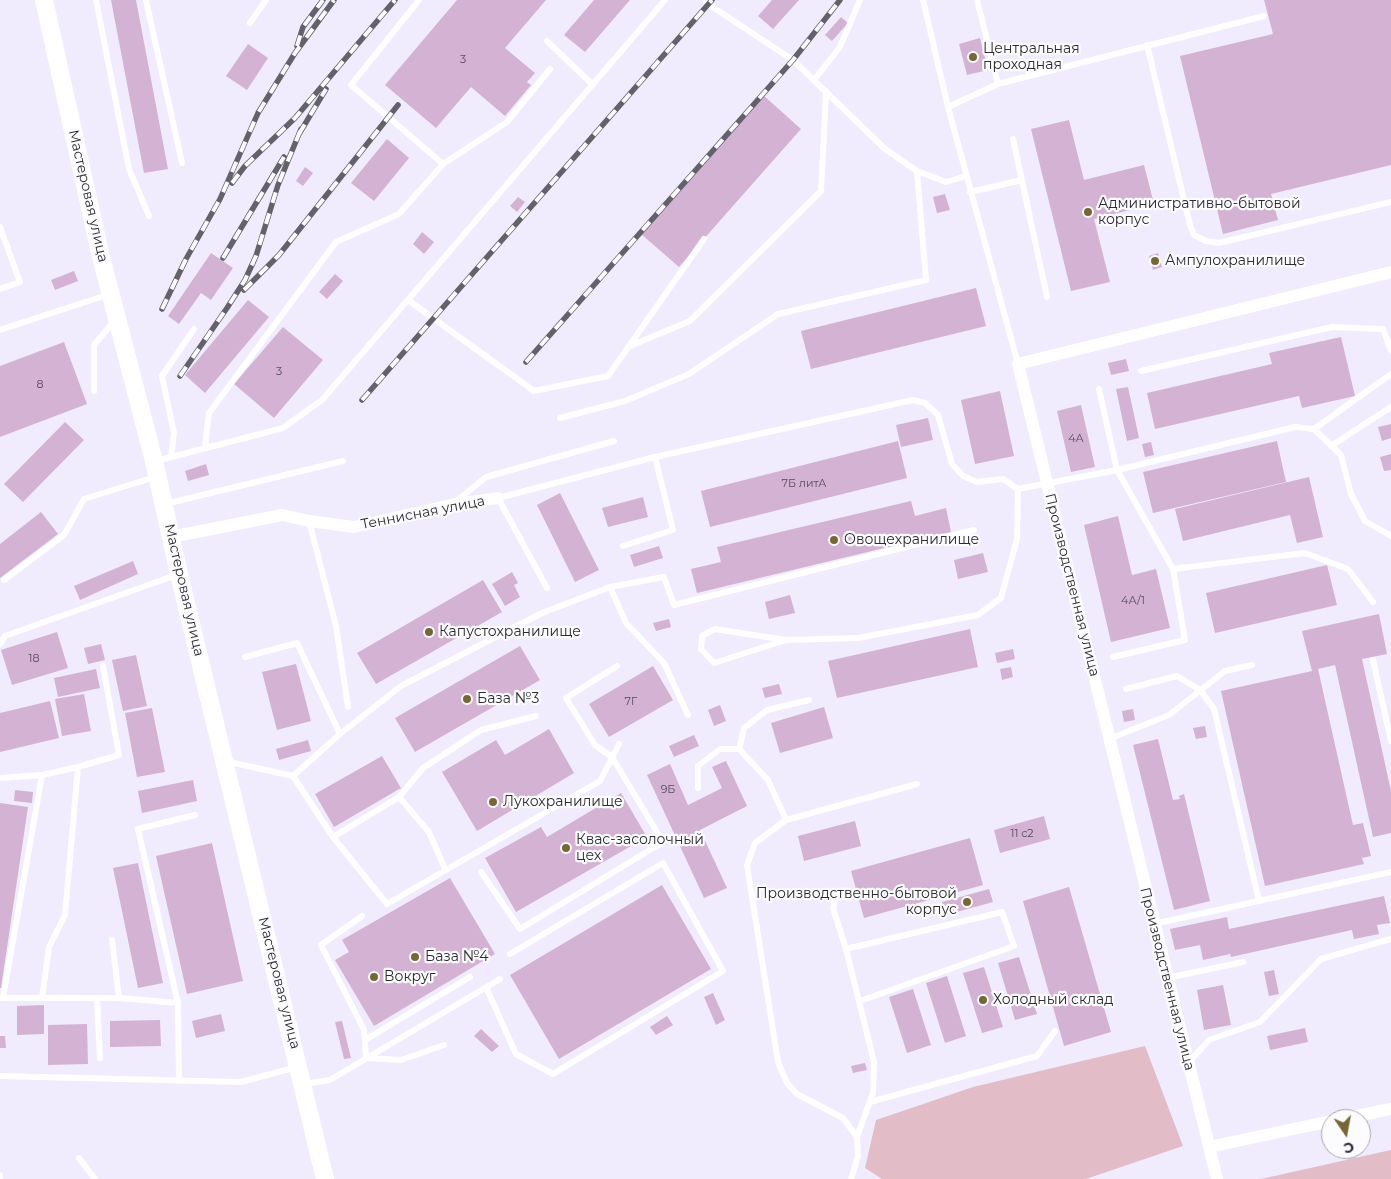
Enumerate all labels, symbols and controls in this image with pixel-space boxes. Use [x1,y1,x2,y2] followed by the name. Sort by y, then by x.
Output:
[983,41,1080,74] place label: Центральная проходная
[967,51,979,63] marker: Центральная проходная
[460,53,466,67] house number: 3
[65,128,111,264] street label: Мастеровая улица
[1098,196,1301,228] place label: Административно-бытовой корпус
[1082,206,1094,218] marker: Административно-бытовой корпус
[1165,253,1305,269] place label: Ампулохранилище
[1149,255,1161,267] marker: Ампулохранилище
[276,365,282,379] house number: 3
[36,378,44,392] house number: 8
[1068,432,1084,446] house number: 4А
[782,477,826,491] house number: 7Б литА
[1041,492,1103,678] street label: Производственная улица
[360,493,486,533] street label: Теннисная улица
[161,522,207,658] street label: Мастеровая улица
[844,532,979,548] place label: Овощехранилище
[828,534,840,546] marker: Овощехранилище
[1121,594,1145,608] house number: 4А/1
[439,624,581,640] place label: Капустохранилище
[423,626,435,638] marker: Капустохранилище
[29,652,39,666] house number: 18
[477,691,539,707] place label: База №3
[461,693,473,705] marker: База №3
[625,695,637,709] house number: 7Г
[661,783,675,797] house number: 9Б
[503,794,623,810] place label: Лукохранилище
[487,796,499,808] marker: Лукохранилище
[1010,827,1034,841] house number: 11 с2
[576,832,704,864] place label: Квас-засолочный цех
[560,842,572,854] marker: Квас-засолочный цех
[756,886,957,919] place label: Производственно-бытовой корпус
[1136,886,1198,1072] street label: Производственная улица
[961,896,973,908] marker: Производственно-бытовой корпус
[254,915,304,1051] street label: Мастеровая улица
[425,949,488,965] place label: База №4
[409,951,421,963] marker: База №4
[384,969,435,985] place label: Вокруг
[368,971,380,983] marker: Вокруг
[993,992,1113,1008] place label: Холодный склад
[977,994,989,1006] marker: Холодный склад
[1321,1109,1371,1159] north arrow
[1342,1138,1356,1158] text: С

